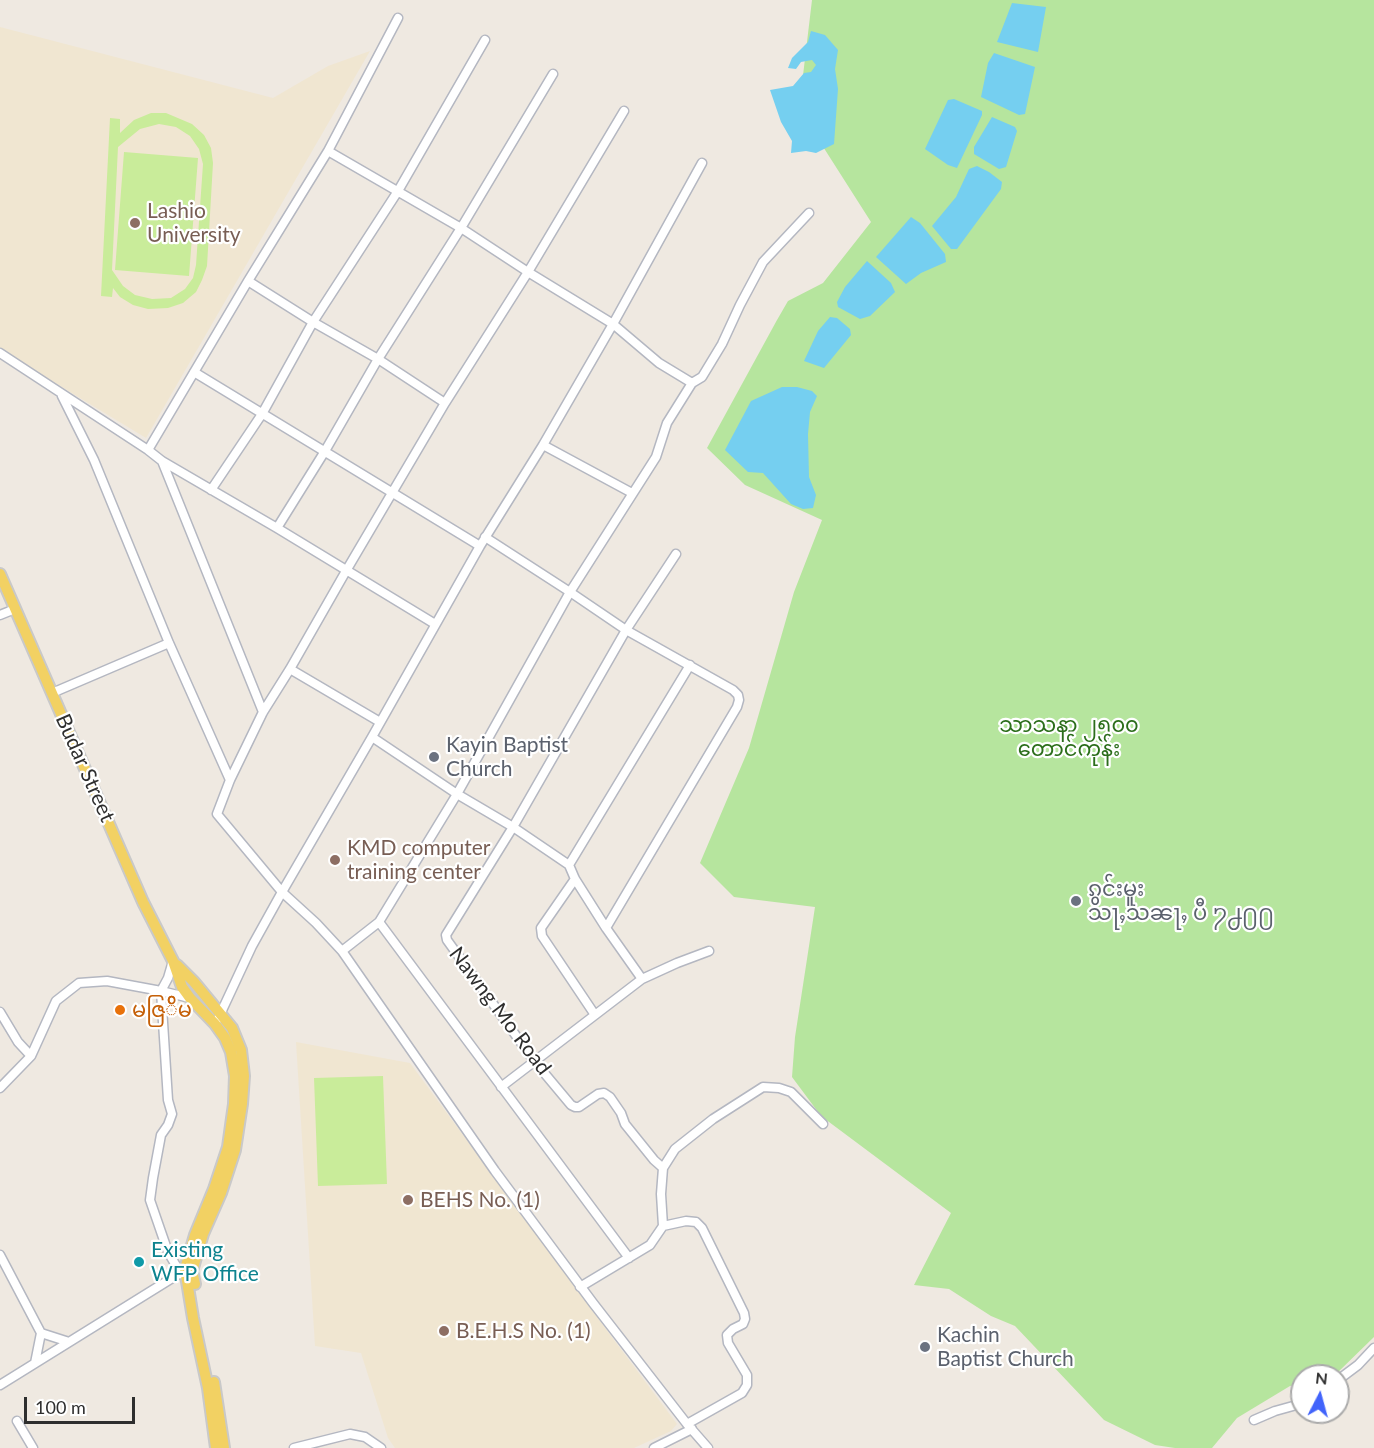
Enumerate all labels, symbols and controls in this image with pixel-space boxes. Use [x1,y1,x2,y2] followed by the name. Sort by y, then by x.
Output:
[147,198,241,248] place label: Lashio University
[128,216,142,230] marker: Lashio University
[50,710,120,826] street label: Budar Street
[999,712,1139,762] park label: သာသနာ ၂၅၀၀ တောင်ကုန်း
[446,732,568,782] place label: Kayin Baptist Church
[427,750,441,764] marker: Kayin Baptist Church
[347,835,490,885] place label: KMD computer training center
[328,853,342,867] marker: KMD computer training center
[1088,876,1274,926] place label: ၵွင်းမူး သႃႇသၼႃႇ ပီ ႒႕႐႐
[1069,894,1083,908] marker: ၵွင်းမူး သႃႇသၼႃႇ ပီ ႒႕႐႐
[444,942,556,1080] street label: Nawng Mo Road
[132,997,192,1023] place label: မဇြ်ိမ
[113,1003,127,1017] marker: မဇြ်ိမ
[420,1187,540,1213] place label: BEHS No. (1)
[401,1193,415,1207] marker: BEHS No. (1)
[151,1237,259,1287] place label: Existing WFP Office
[132,1255,146,1269] marker: Existing WFP Office
[456,1318,591,1344] place label: B.E.H.S No. (1)
[937,1322,1074,1372] place label: Kachin Baptist Church
[437,1324,451,1338] marker: B.E.H.S No. (1)
[918,1340,932,1354] marker: Kachin Baptist Church
[1290,1364,1350,1424] north arrow
[1315,1367,1329,1388] text: N
[27,1385,138,1423] scale bar
[35,1396,86,1418] text: 100 m

